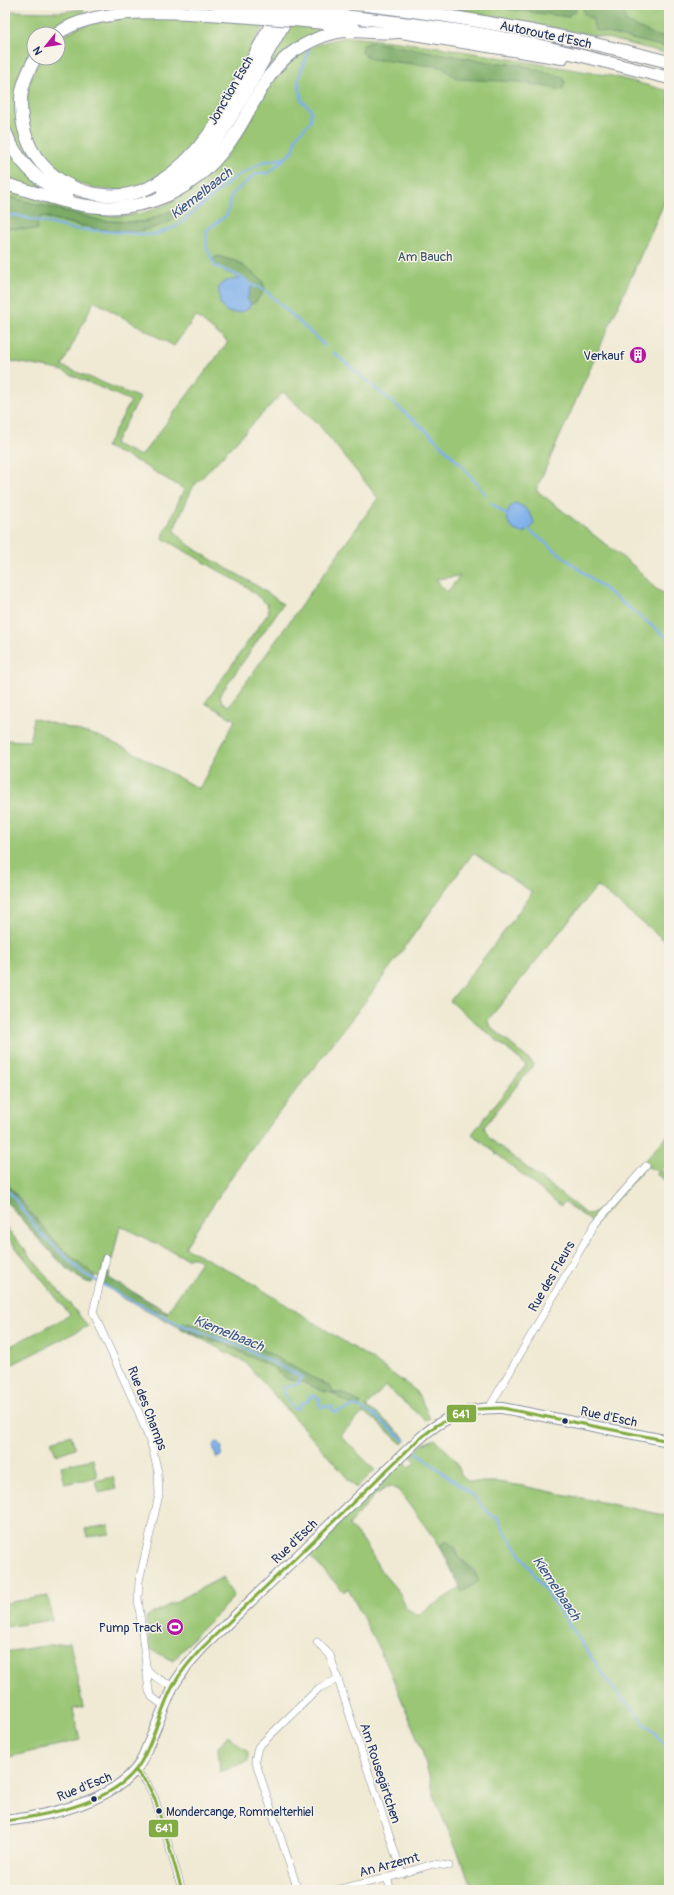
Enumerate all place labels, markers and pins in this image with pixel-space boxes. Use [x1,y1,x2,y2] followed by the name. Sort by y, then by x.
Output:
[628,345,648,365] building icon: Verkauf
[583,348,626,364] place label: Verkauf
[560,1416,570,1426] unlabelled marker
[165,1617,185,1637] sports icon: Pump Track
[99,1620,163,1636] place label: Pump Track
[89,1794,99,1804] unlabelled marker
[166,1805,314,1820] place label: Mondercange, Rommelterhiel
[154,1806,164,1816] marker: Mondercange, Rommelterhiel

